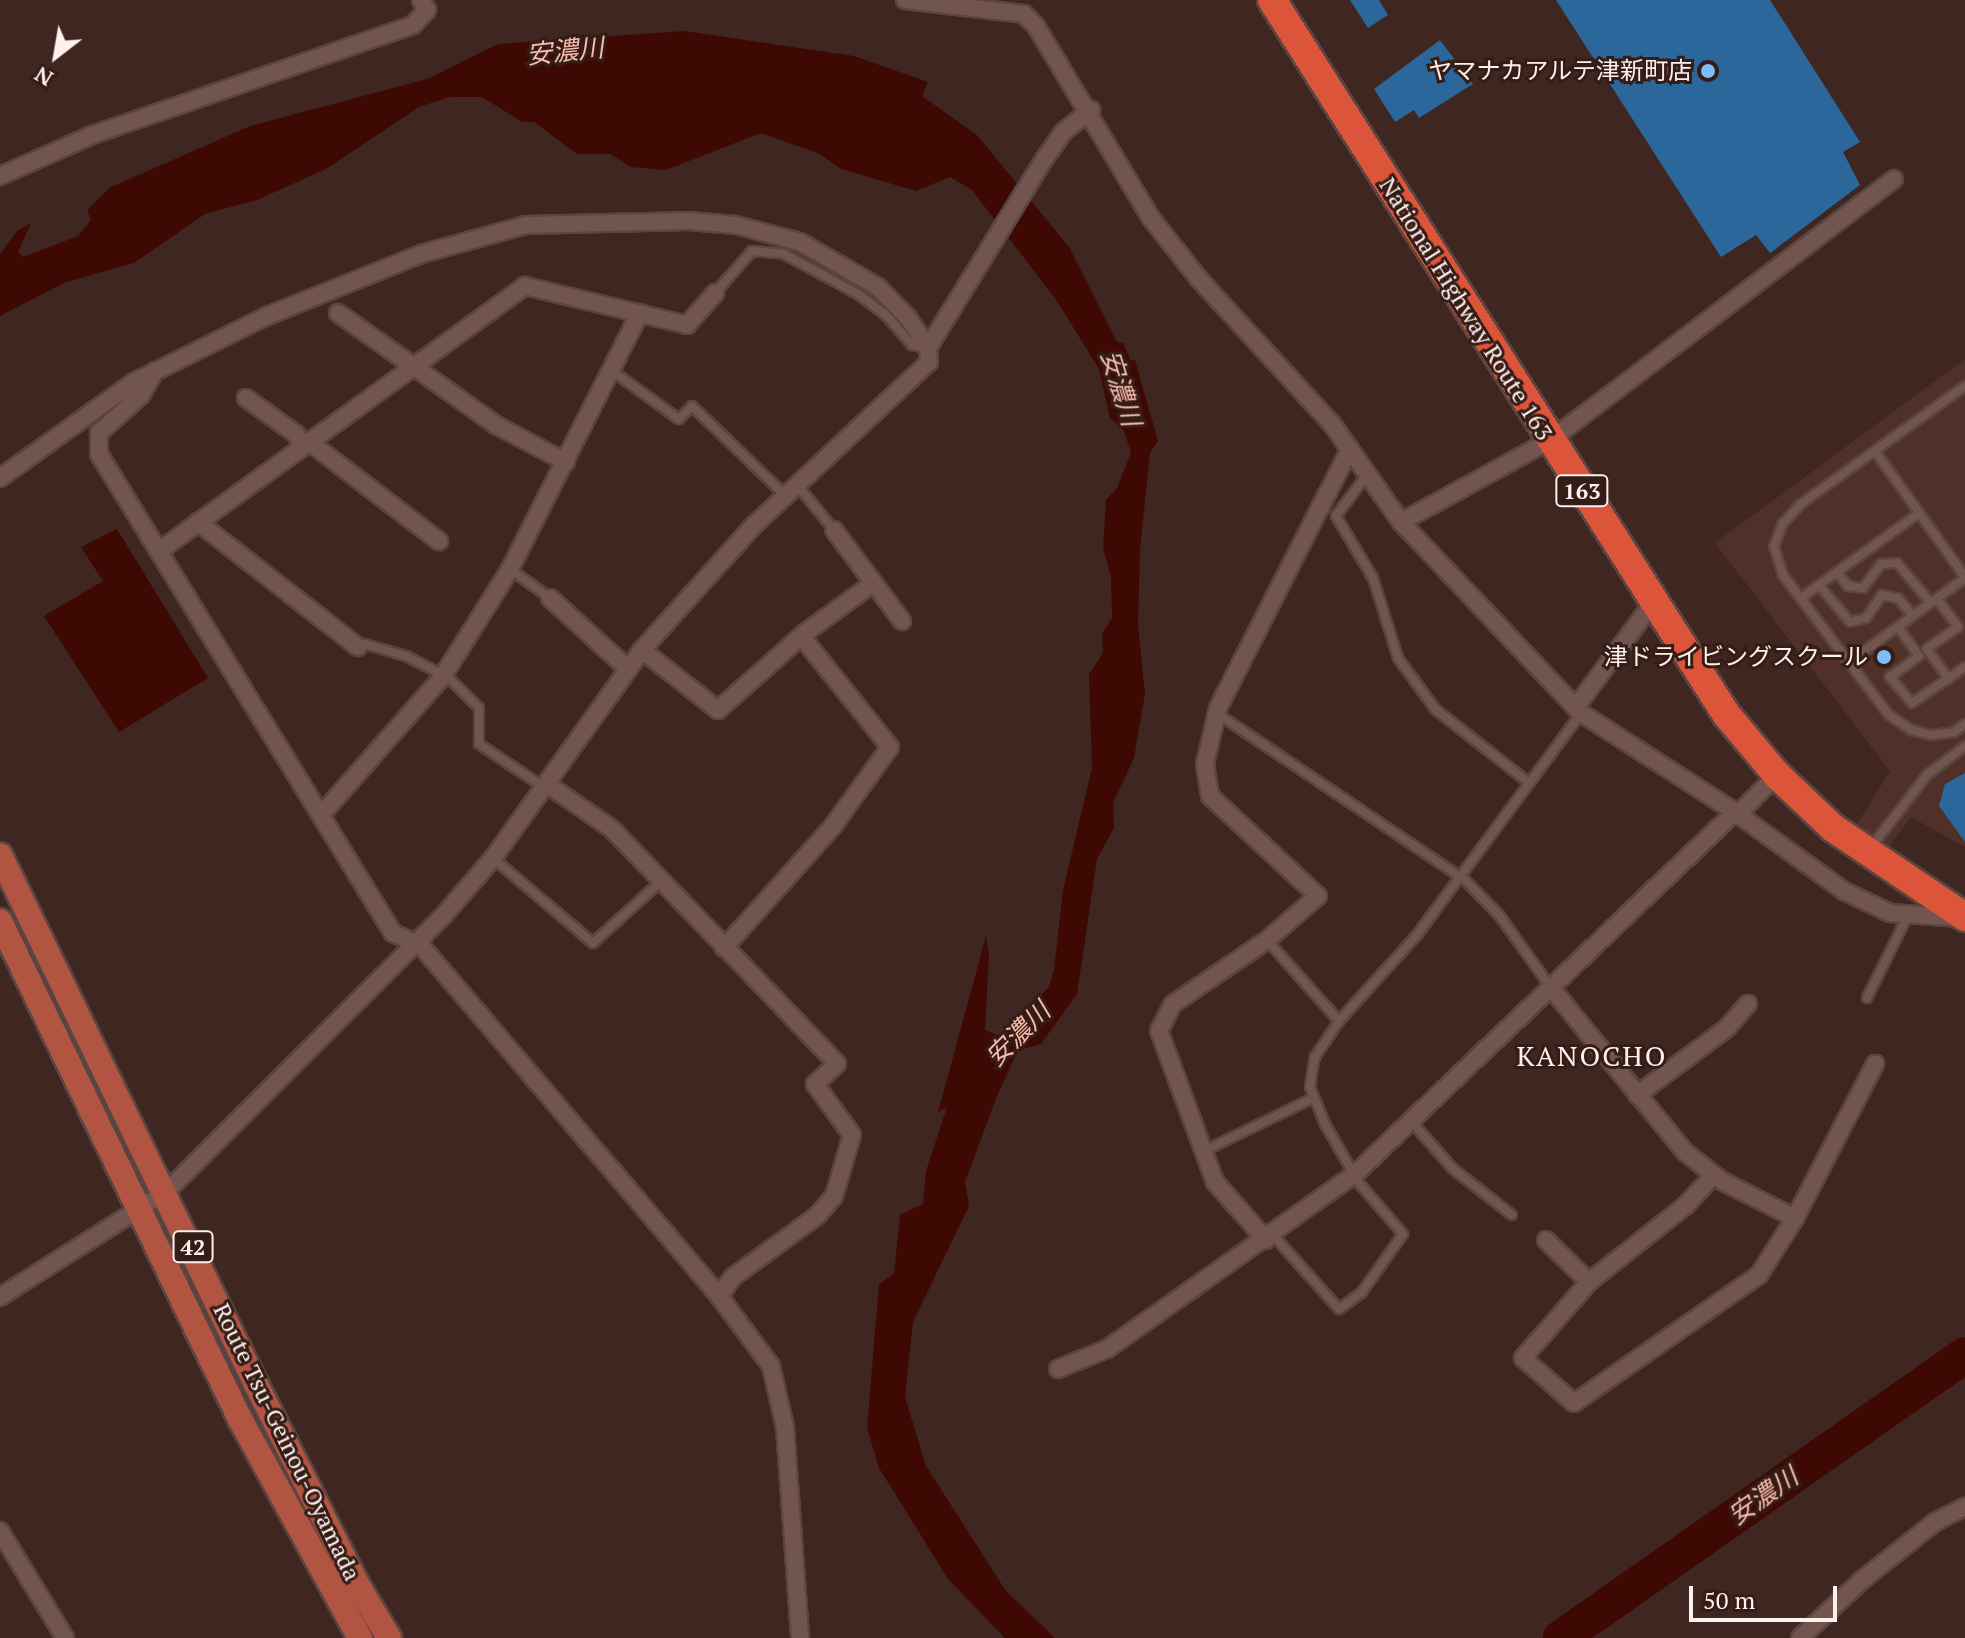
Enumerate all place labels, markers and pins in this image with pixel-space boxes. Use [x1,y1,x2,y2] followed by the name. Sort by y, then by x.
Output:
[1428,57,1692,85] place label: ヤマナカアルテ津新町店
[1699,62,1717,80] marker: ヤマナカアルテ津新町店
[1604,643,1868,671] place label: 津ドライビングスクール
[1875,648,1893,666] marker: 津ドライビングスクール

